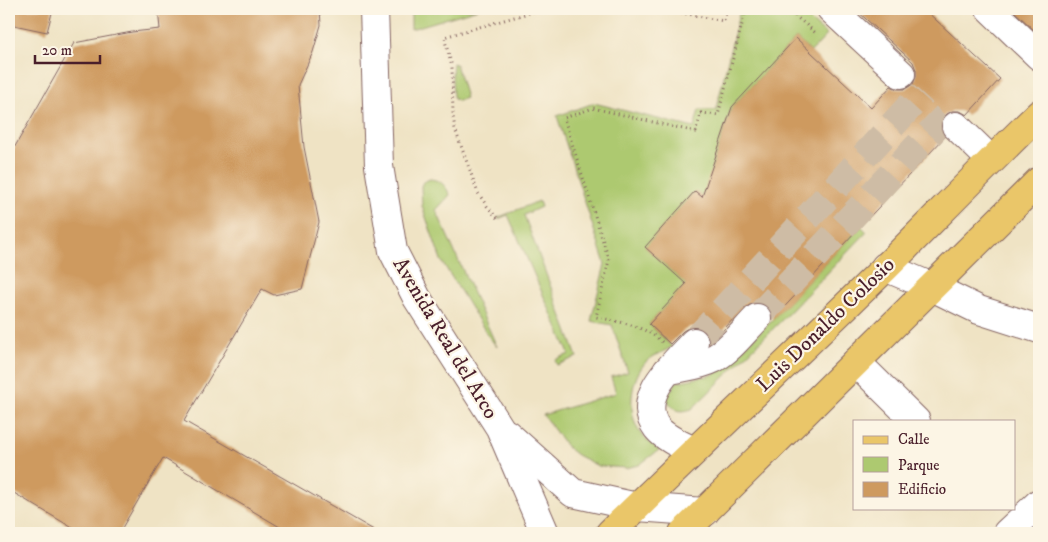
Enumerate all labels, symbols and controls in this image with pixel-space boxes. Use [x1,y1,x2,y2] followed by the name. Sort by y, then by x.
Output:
[35,32,100,64] scale bar
[42,41,72,60] text: 20 m
[751,252,900,398] street label: Luis Donaldo Colosio
[387,253,504,424] street label: Avenida Real del Arco
[853,420,1016,510] legend
[898,430,930,449] text: Calle
[898,456,939,475] text: Parque
[898,480,946,499] text: Edificio

